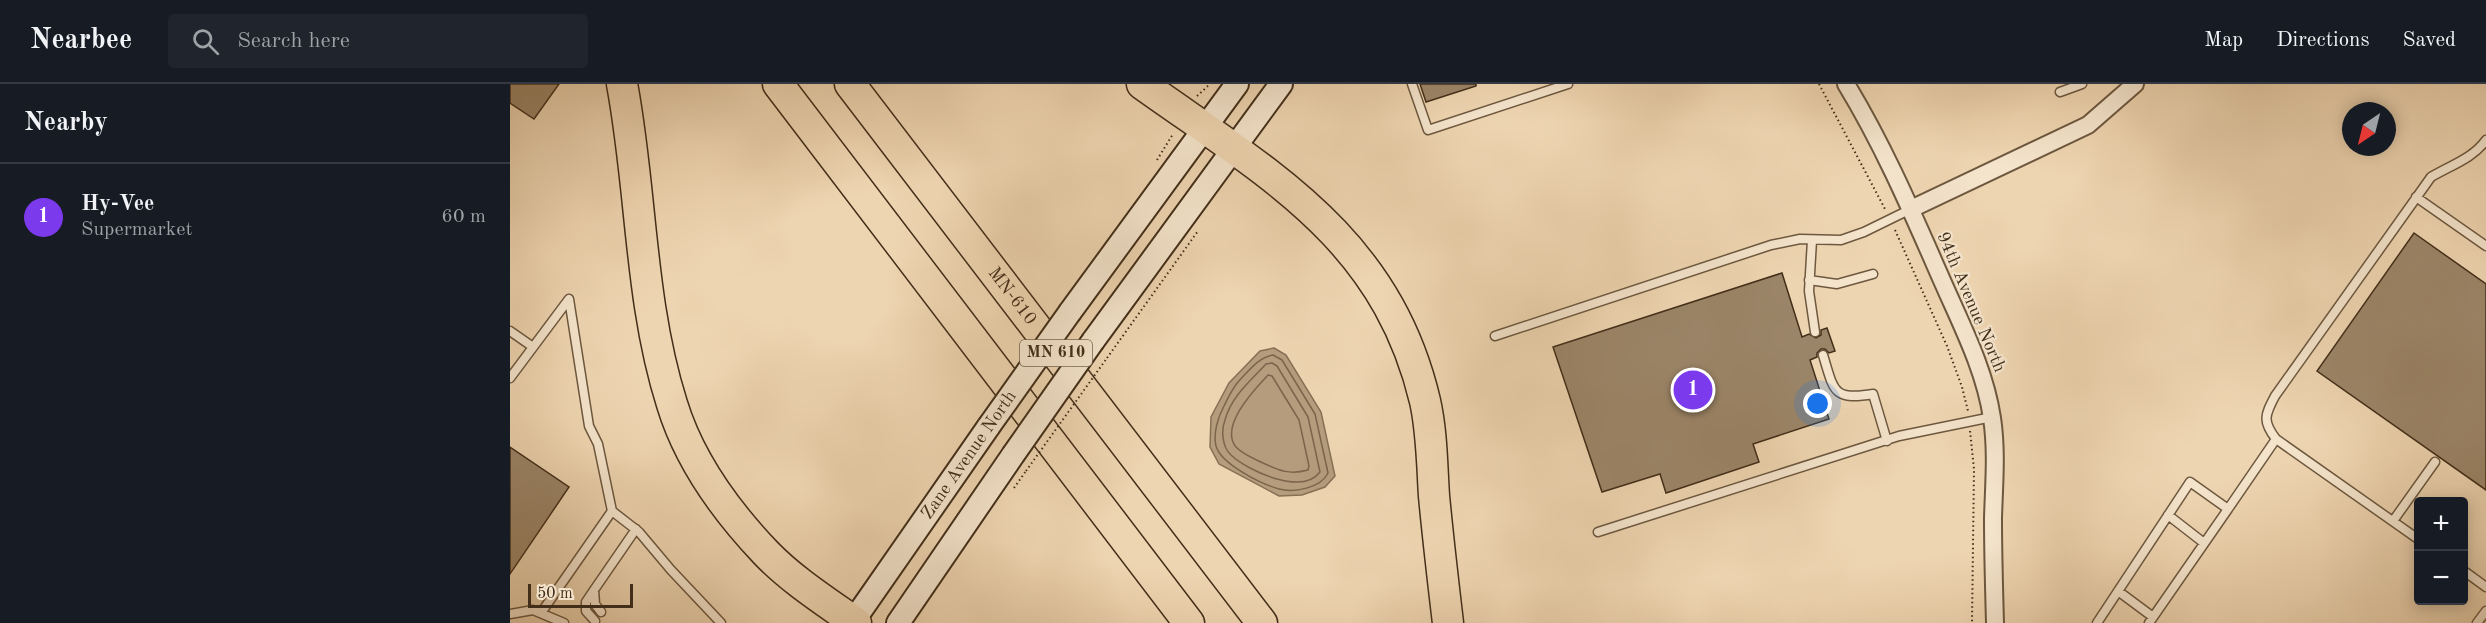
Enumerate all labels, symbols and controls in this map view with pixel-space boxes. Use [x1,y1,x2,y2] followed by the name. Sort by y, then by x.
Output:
[168,14,588,68] search box
[189,25,222,58] icon: search
[30,27,132,55] text: Nearbee
[237,30,350,52] text: Search here
[2204,30,2243,51] text: Map
[2276,30,2370,51] text: Directions
[2403,30,2456,51] text: Saved
[2342,102,2396,156] north arrow
[24,110,108,136] text: Nearby
[81,193,154,215] text: Hy-Vee
[38,207,49,227] text: 1
[441,207,486,227] text: 60 m
[81,220,192,240] text: Supermarket
[1933,229,2009,375] street label: 94th Avenue North
[985,264,1040,328] street label: MN-610
[1020,340,1092,366] road number: MN 610
[1674,368,1712,412] pin: 1
[918,387,1020,522] street label: Zane Avenue North
[1803,389,1832,418] your location
[2414,497,2468,605] map controls
[2414,497,2468,551] button: +
[2414,551,2468,605] button: −
[528,581,633,608] scale bar
[537,586,573,602] text: 50 m

